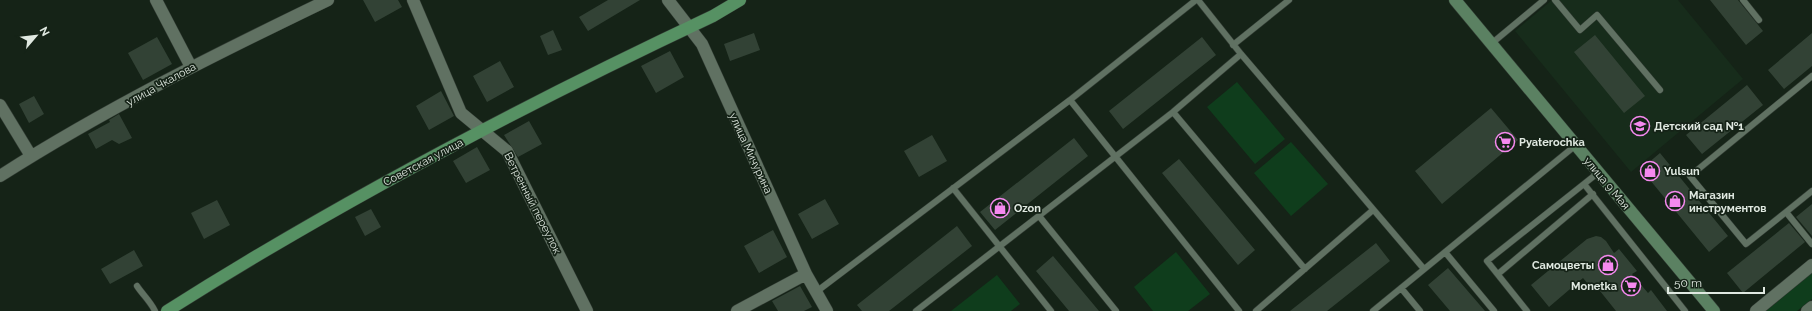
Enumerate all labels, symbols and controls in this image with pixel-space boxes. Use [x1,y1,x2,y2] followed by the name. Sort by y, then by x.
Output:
[16,16,56,56] north arrow
[37,25,52,38] text: N
[124,60,198,109] street label: улица Чкалова
[726,111,775,196] street label: улица Мичурина
[1629,115,1651,137] school or university icon: Детский сад №1
[1654,120,1744,133] place label: Детский сад №1
[1494,131,1516,153] supermarket icon: Pyaterochka
[381,136,465,189] street label: Советская улица
[1519,136,1585,149] place label: Pyaterochka
[501,150,564,256] street label: Ветренный переулок
[1581,154,1632,212] street label: улица 9 Мая
[1639,160,1661,182] shop icon: Yulsun
[1664,165,1700,178] place label: Yulsun
[1689,189,1766,215] place label: Магазин инструментов
[1664,190,1686,212] shop icon: Магазин инструментов
[989,197,1011,219] shop icon: Ozon
[1014,202,1041,215] place label: Ozon
[1597,254,1619,276] shop icon: Самоцветы
[1532,259,1594,272] place label: Самоцветы
[1668,269,1764,295] scale bar
[1620,275,1642,297] supermarket icon: Monetka
[1674,276,1702,290] text: 50 m
[1571,280,1617,293] place label: Monetka

